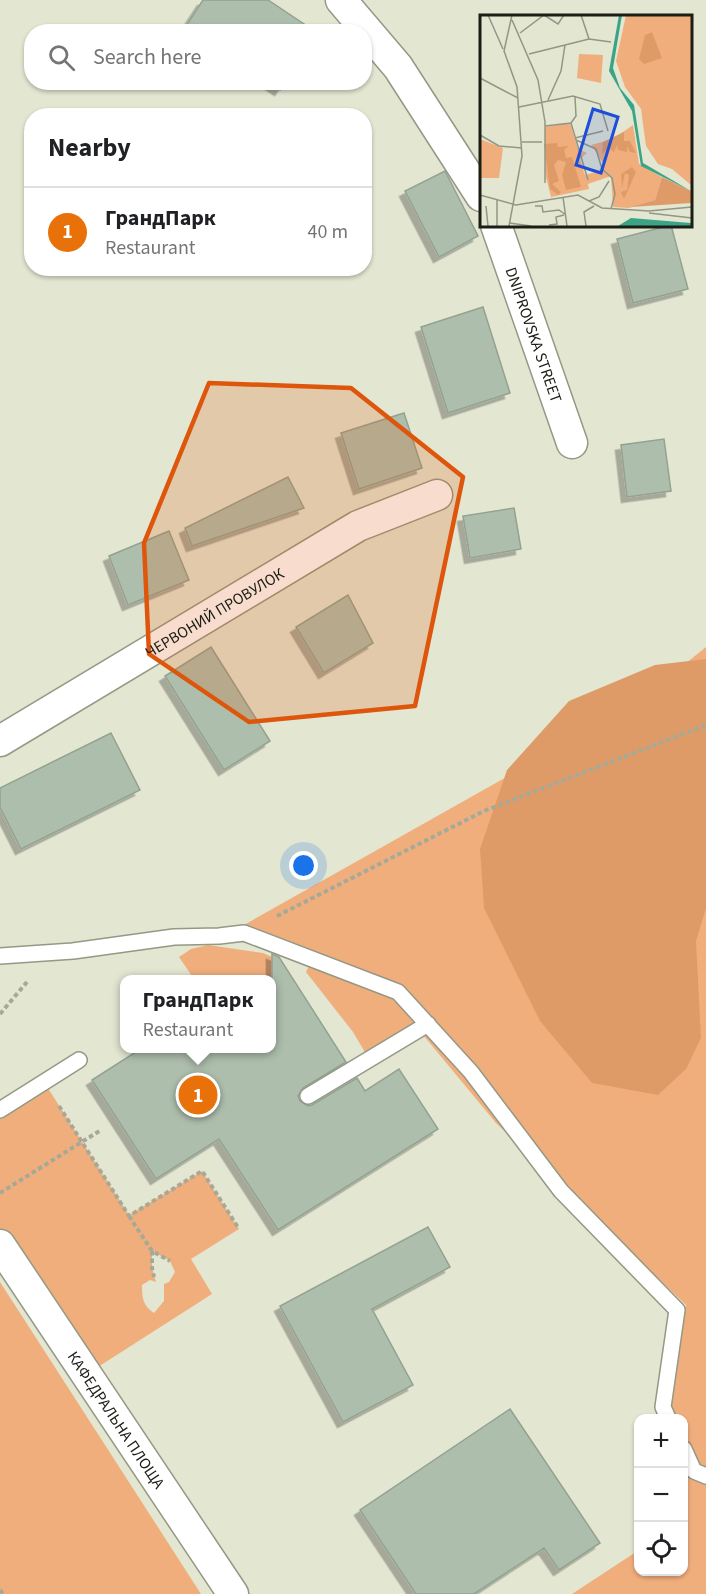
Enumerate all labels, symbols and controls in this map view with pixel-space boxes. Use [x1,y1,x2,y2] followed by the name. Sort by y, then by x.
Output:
[480,15,691,226] inset map
[24,24,372,90] search box
[45,41,78,74] icon: search
[93,41,201,73] text: Search here
[48,129,131,166] text: Nearby
[105,202,216,234] text: ГрандПарк
[62,218,73,246] text: 1
[308,218,348,246] text: 40 m
[105,234,196,262] text: Restaurant
[499,264,567,406] street label: DNIPROVSKA STREET
[141,563,289,663] street label: ЧЕРВОНИЙ ПРОВУЛОК
[289,851,318,880] your location
[120,975,276,1053] popup
[143,984,253,1016] text: ГрандПарк
[143,1016,233,1044] text: Restaurant
[178,1072,218,1118] pin: 1
[62,1347,170,1493] street label: КАФЕДРАЛЬНА ПЛОЩА
[634,1414,688,1576] map controls
[634,1414,688,1468] button: +
[634,1468,688,1522] button: −
[634,1522,688,1576] button: locate

